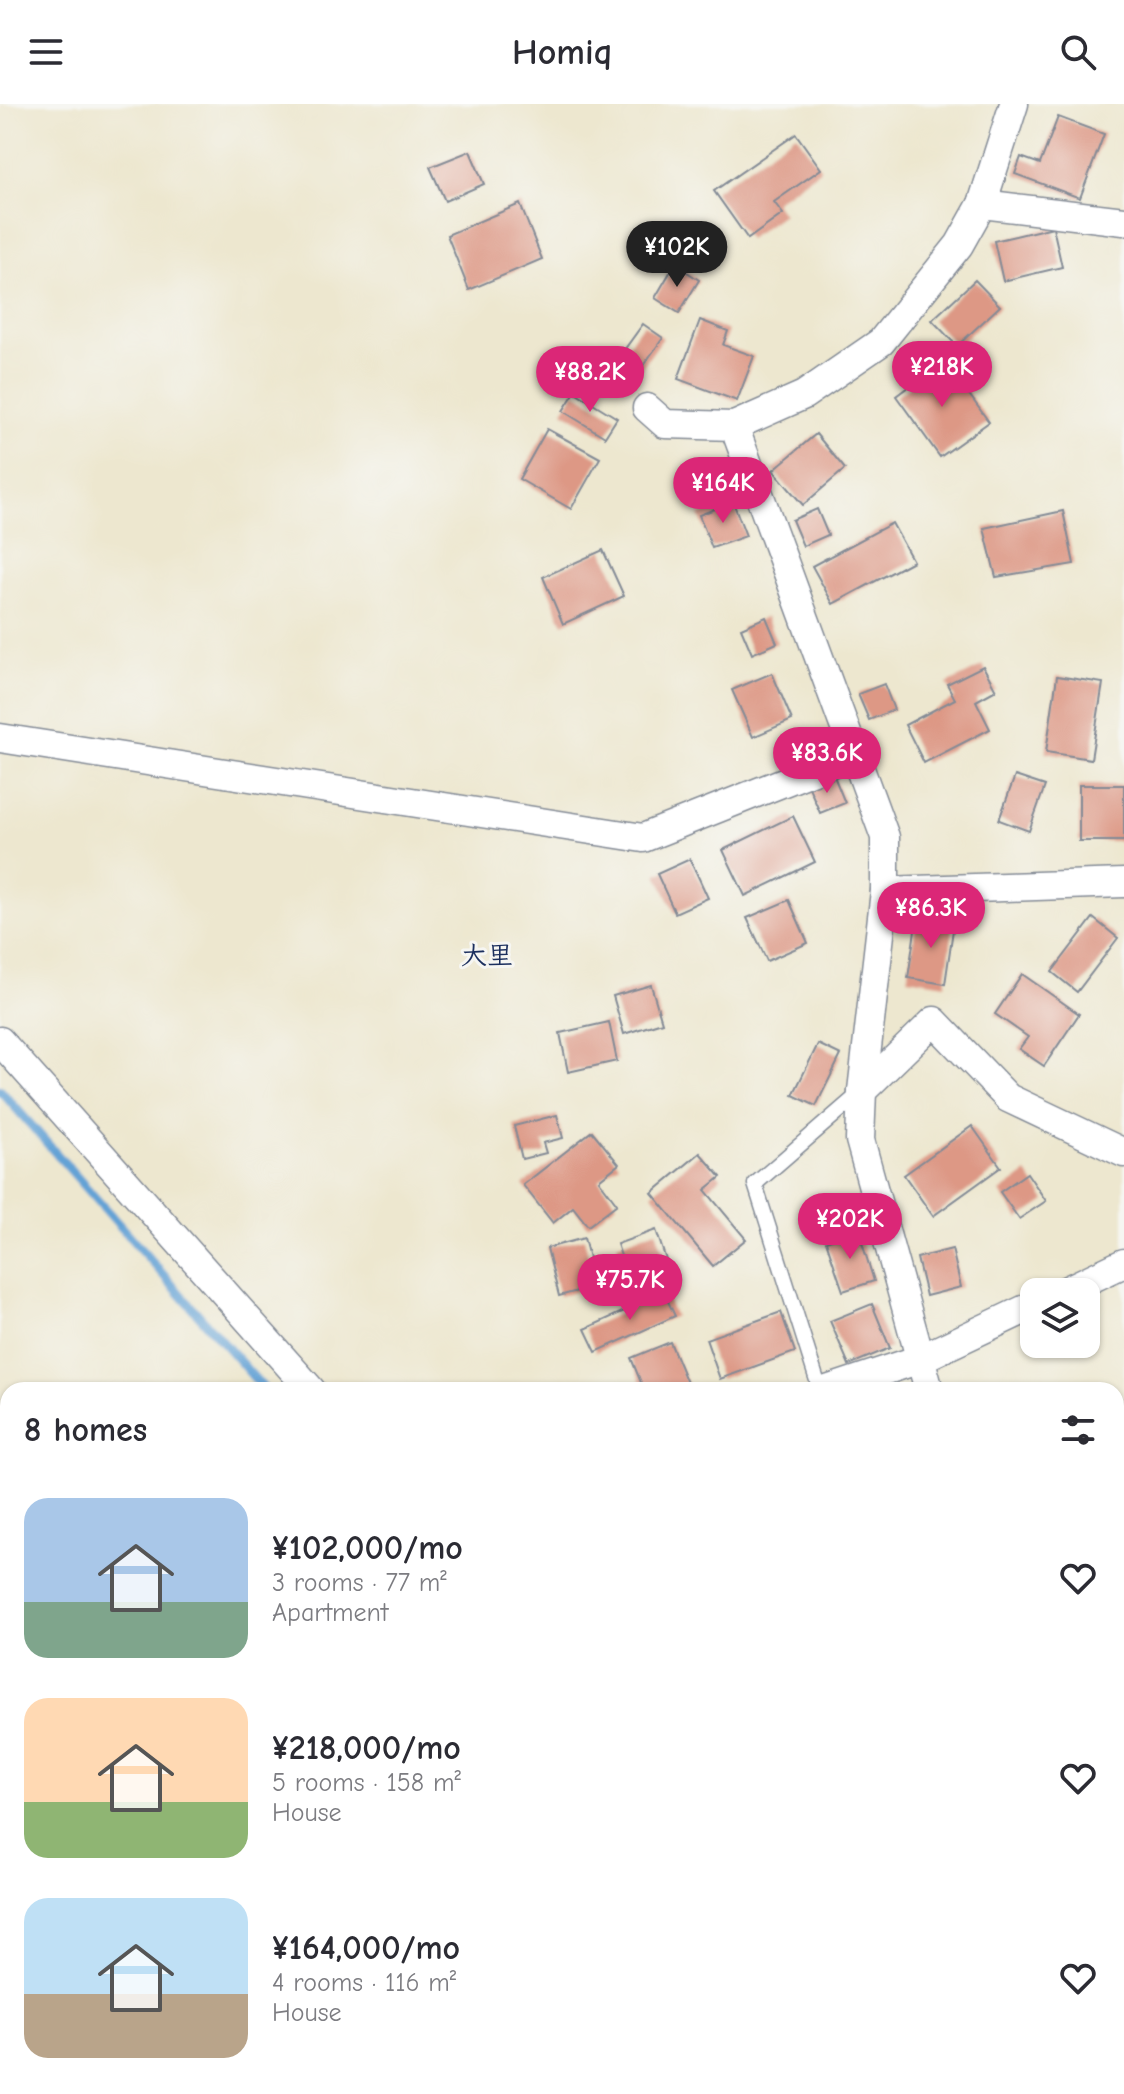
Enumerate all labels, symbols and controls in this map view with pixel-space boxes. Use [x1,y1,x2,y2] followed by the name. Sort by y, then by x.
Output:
[24,30,68,74] icon: menu
[1056,30,1100,74] icon: search
[512,32,612,73] text: Homiq
[621,221,733,289] pin: ¥102K
[644,232,710,262] text: ¥102K
[886,341,998,409] pin: ¥218K
[525,346,655,414] pin: ¥88.2K
[910,352,974,382] text: ¥218K
[554,357,626,387] text: ¥88.2K
[667,457,779,525] pin: ¥164K
[691,468,755,498] text: ¥164K
[762,727,892,795] pin: ¥83.6K
[791,738,863,768] text: ¥83.6K
[866,882,996,950] pin: ¥86.3K
[895,893,967,923] text: ¥86.3K
[461,941,513,971] district label: 大里
[794,1193,906,1261] pin: ¥202K
[816,1204,884,1234] text: ¥202K
[565,1254,695,1322] pin: ¥75.7K
[595,1265,665,1295] text: ¥75.7K
[1020,1278,1100,1358] map controls
[1020,1278,1100,1358] button: layers
[1056,1408,1100,1452] icon: filters
[24,1410,147,1450] text: 8 homes
[272,1528,463,1568] text: ¥102,000/mo
[88,1530,184,1626] icon: home
[1056,1556,1100,1600] icon: heart
[272,1568,447,1598] text: 3 rooms · 77 m²
[272,1598,388,1628] text: Apartment
[272,1728,461,1768] text: ¥218,000/mo
[88,1730,184,1826] icon: home
[1056,1756,1100,1800] icon: heart
[272,1768,461,1798] text: 5 rooms · 158 m²
[272,1798,342,1828] text: House
[272,1928,460,1968] text: ¥164,000/mo
[88,1930,184,2026] icon: home
[1056,1956,1100,2000] icon: heart
[272,1968,456,1998] text: 4 rooms · 116 m²
[272,1998,342,2028] text: House

